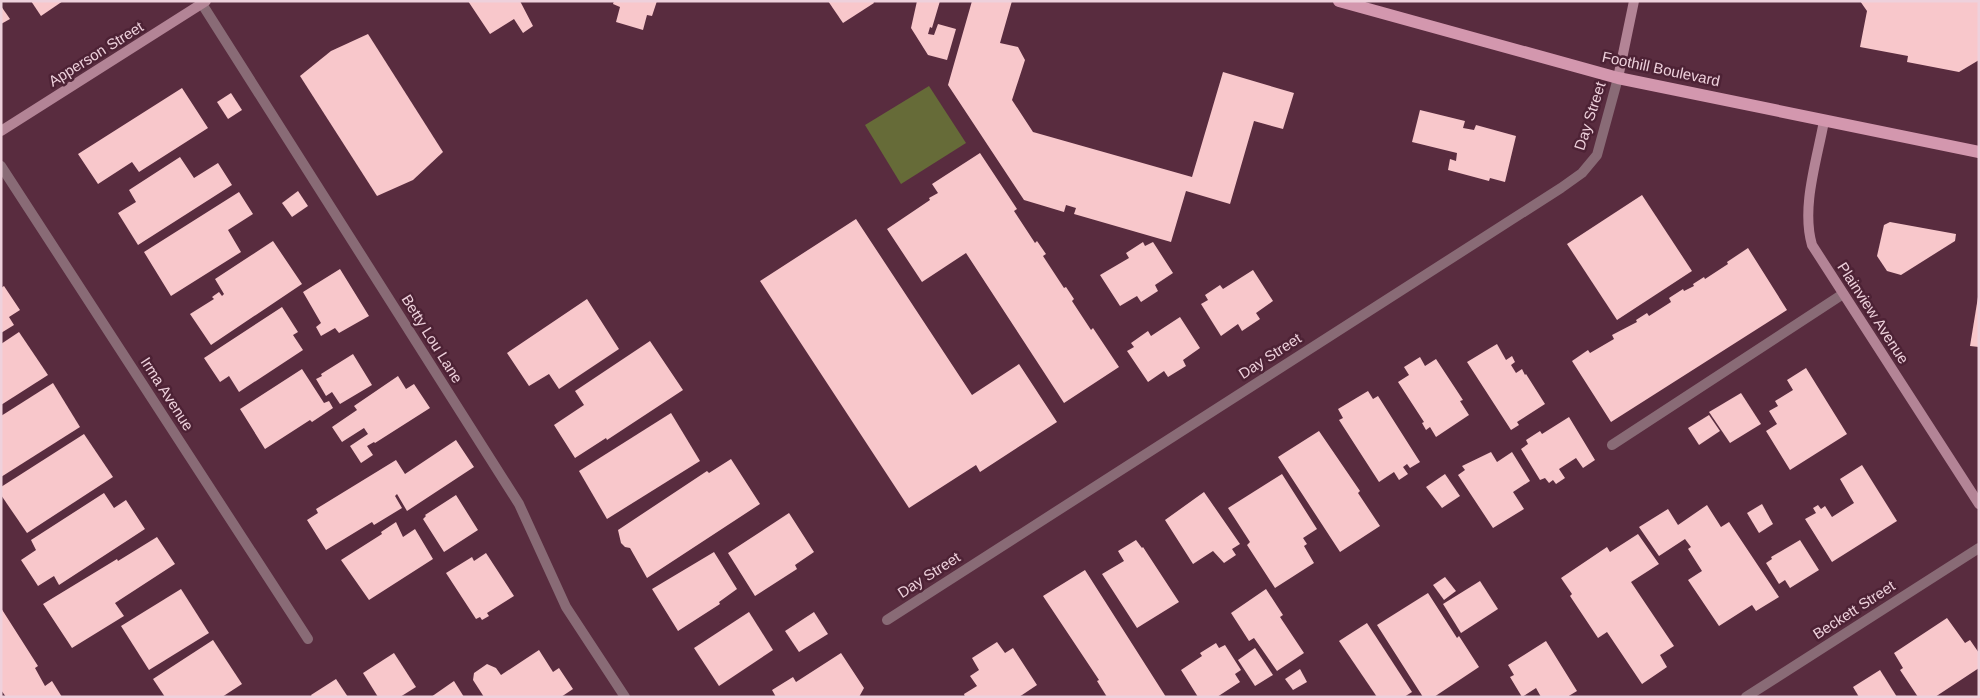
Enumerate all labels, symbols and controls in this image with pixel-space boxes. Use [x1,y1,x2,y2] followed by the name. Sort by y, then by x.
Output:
[45,17,147,90] street label: Apperson Street
[1601,48,1722,89] street label: Foothill Boulevard
[1570,79,1609,152] street label: Day Street
[1834,259,1912,367] street label: Plainview Avenue
[398,291,466,386] street label: Betty Lou Lane
[1235,329,1305,382] street label: Day Street
[137,354,197,434] street label: Irma Avenue
[894,548,964,601] street label: Day Street
[1810,576,1899,642] street label: Beckett Street

